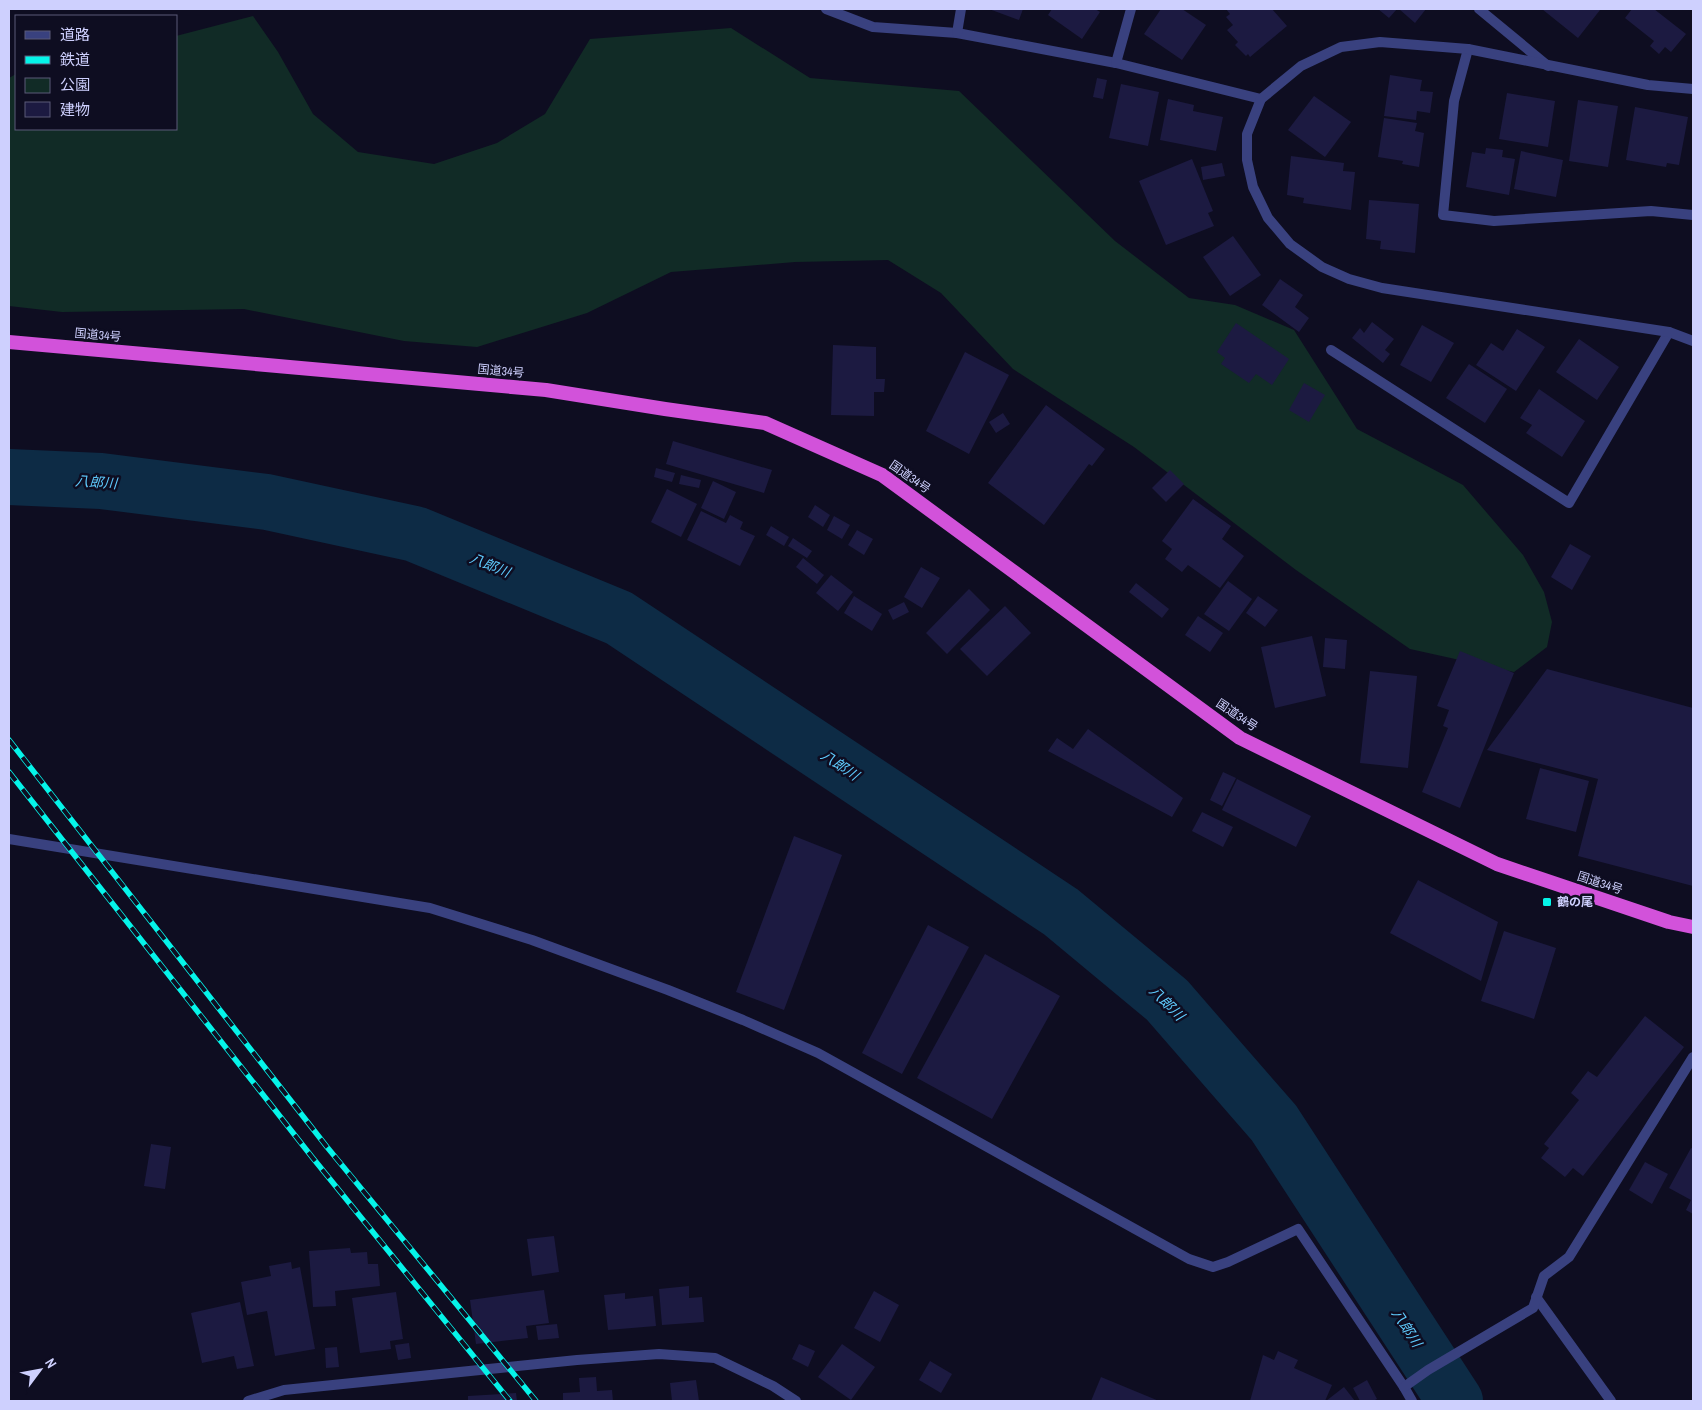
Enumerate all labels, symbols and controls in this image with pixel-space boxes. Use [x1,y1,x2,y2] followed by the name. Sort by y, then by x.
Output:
[15,15,178,130] legend
[60,24,90,45] text: 道路
[60,49,90,70] text: 鉄道
[60,74,90,95] text: 公園
[60,99,90,120] text: 建物
[74,325,122,345] street label: 国道34号
[477,361,525,381] street label: 国道34号
[886,457,934,497] street label: 国道34号
[74,472,120,493] water label: 八郎川
[467,549,515,582] water label: 八郎川
[1213,695,1261,735] street label: 国道34号
[818,746,864,785] water label: 八郎川
[1575,868,1625,898] street label: 国道34号
[1557,894,1593,910] place label: 鶴の尾
[1541,896,1553,908] marker: 鶴の尾
[1146,982,1190,1026] water label: 八郎川
[1388,1305,1427,1352] water label: 八郎川
[15,1345,65,1395] north arrow
[41,1355,61,1371] text: N

